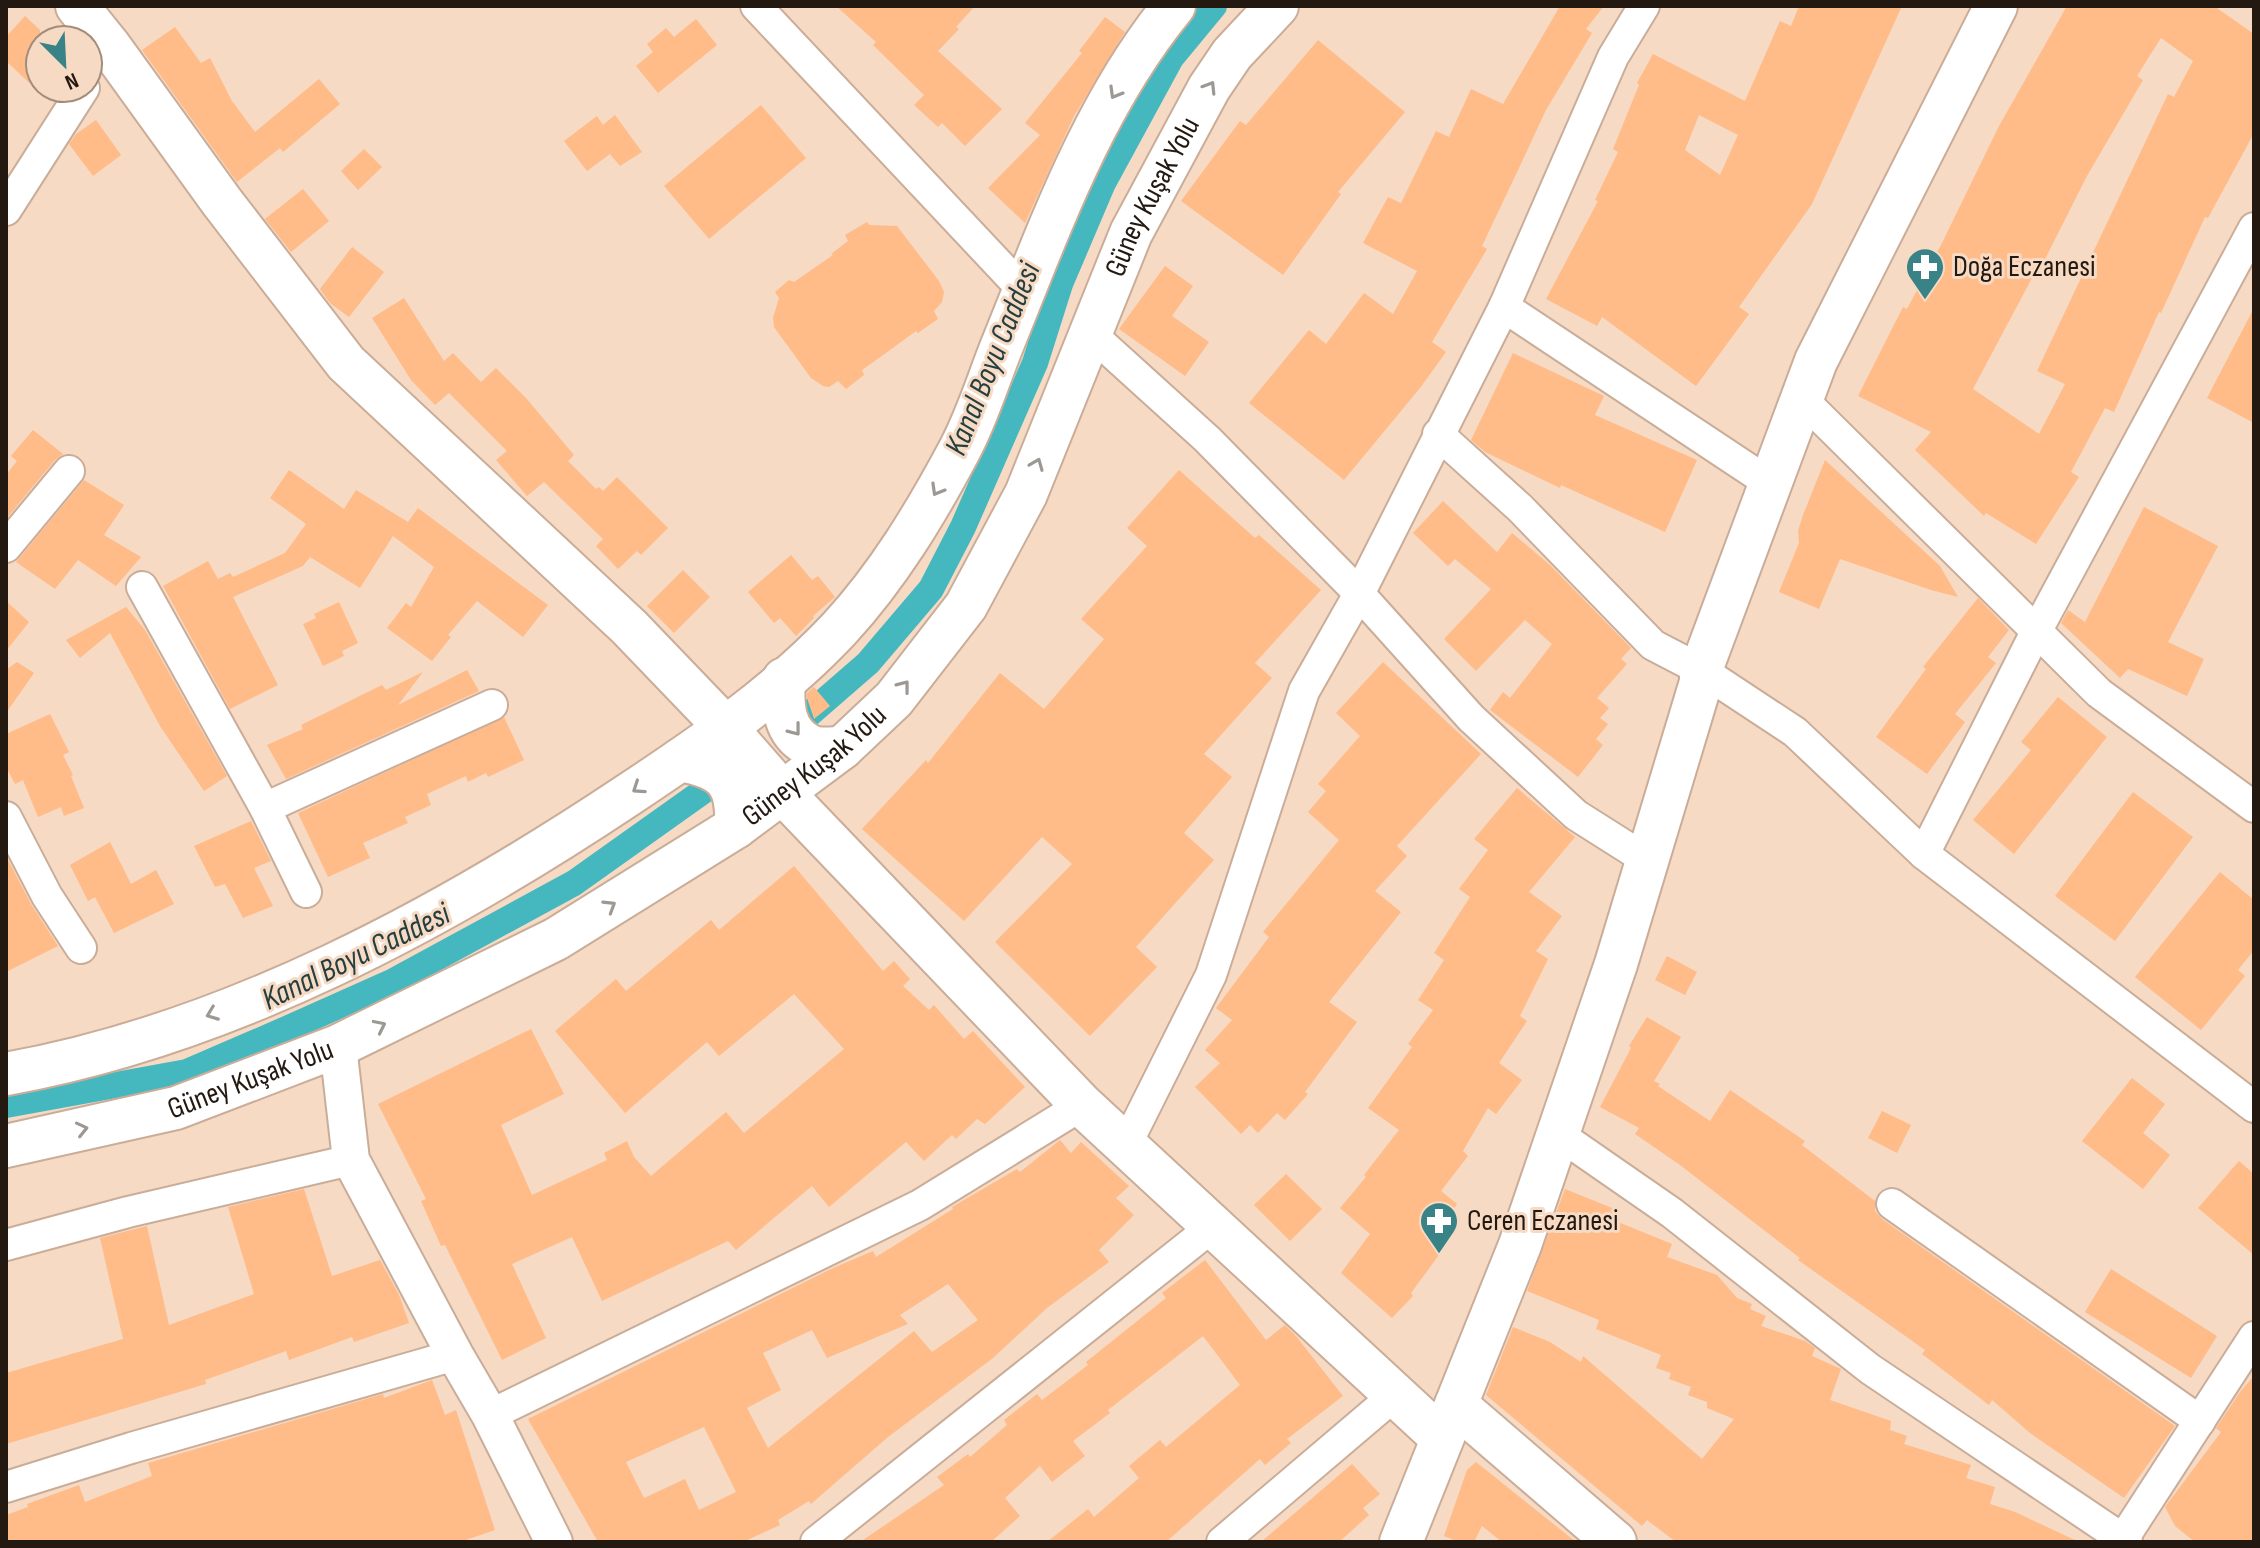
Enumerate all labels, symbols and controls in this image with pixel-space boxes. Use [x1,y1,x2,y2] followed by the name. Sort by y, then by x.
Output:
[24,24,104,104] north arrow
[61,66,82,96] text: N
[1200,81,1216,96] one-way arrow
[1109,84,1125,99] one-way arrow
[1097,111,1208,282] street label: Güney Kuşak Yolu
[1904,246,1946,301] pharmacy icon: Doğa Eczanesi
[1953,249,2096,285] place label: Doğa Eczanesi
[937,256,1050,461] water label: Kanal Boyu Caddesi
[1028,458,1044,472] one-way arrow
[931,481,947,496] one-way arrow
[894,680,908,695] one-way arrow
[735,698,894,834] street label: Güney Kuşak Yolu
[785,721,800,736] one-way arrow
[633,778,647,793] one-way arrow
[256,894,457,1019] water label: Kanal Boyu Caddesi
[601,900,616,915] one-way arrow
[206,1004,220,1021] one-way arrow
[371,1020,386,1036] one-way arrow
[163,1031,338,1127] street label: Güney Kuşak Yolu
[75,1121,88,1138] one-way arrow
[1418,1200,1460,1255] pharmacy icon: Ceren Eczanesi
[1467,1203,1619,1239] place label: Ceren Eczanesi

